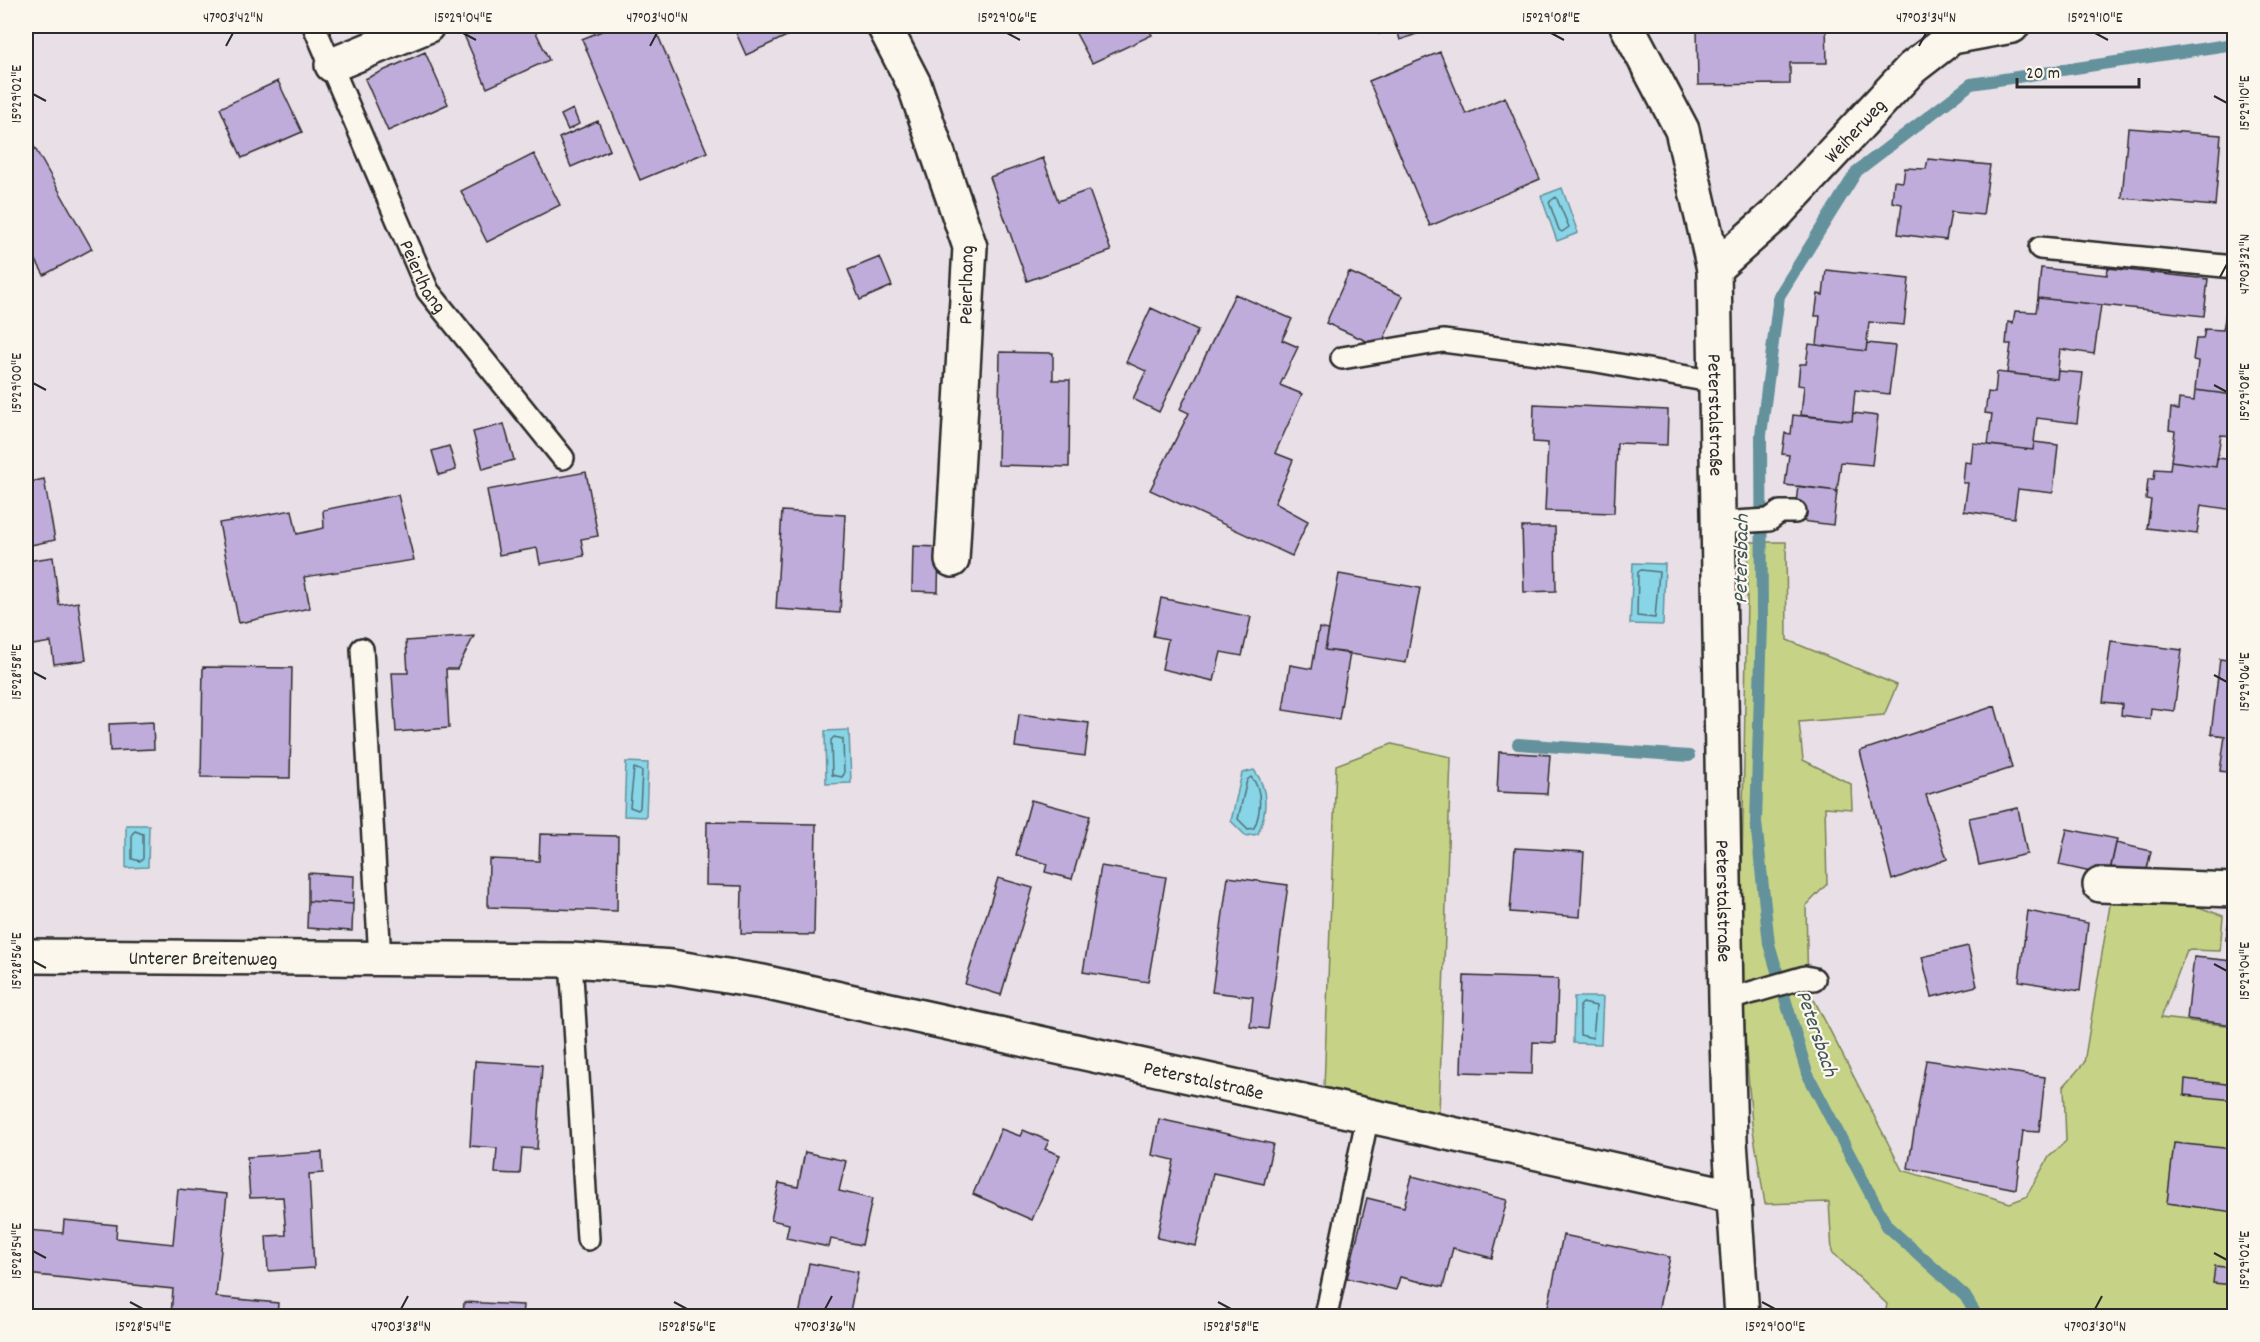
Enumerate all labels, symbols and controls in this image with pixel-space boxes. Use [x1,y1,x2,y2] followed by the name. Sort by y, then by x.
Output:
[203,8,263,30] text: 47°03'42"N
[434,8,492,30] text: 15°29'04"E
[626,8,688,30] text: 47°03'40"N
[977,8,1037,30] text: 15°29'06"E
[1522,8,1580,30] text: 15°29'08"E
[1896,8,1956,30] text: 47°03'34"N
[2067,8,2123,30] text: 15°29'10"E
[2017,51,2138,89] scale bar
[2026,62,2060,87] text: 20 m
[7,65,29,123] text: 15°29'02"E
[2235,75,2257,131] text: 15°29'10"E
[1819,93,1894,171] street label: Weiherweg
[2235,234,2257,294] text: 47°03'32"N
[391,236,452,320] street label: Peierlhang
[953,245,983,325] street label: Peierlhang
[7,353,29,413] text: 15°29'00"E
[1698,354,1728,477] street label: Peterstalstraße
[2235,363,2257,421] text: 15°29'08"E
[1727,513,1759,604] water label: Petersbach
[7,644,29,700] text: 15°28'58"E
[2235,652,2257,712] text: 15°29'06"E
[1706,840,1736,963] street label: Peterstalstraße
[7,932,29,990] text: 15°28'56"E
[2235,942,2257,1000] text: 15°29'04"E
[129,946,277,975] street label: Unterer Breitenweg
[1786,987,1844,1082] water label: Petersbach
[1140,1055,1266,1109] street label: Peterstalstraße
[7,1223,29,1279] text: 15°28'54"E
[2235,1231,2257,1289] text: 15°29'02"E
[115,1317,171,1339] text: 15°28'54"E
[371,1317,431,1339] text: 47°03'38"N
[658,1317,716,1339] text: 15°28'56"E
[794,1317,856,1339] text: 47°03'36"N
[1203,1317,1259,1339] text: 15°28'58"E
[1745,1317,1805,1339] text: 15°29'00"E
[2064,1317,2126,1339] text: 47°03'30"N

